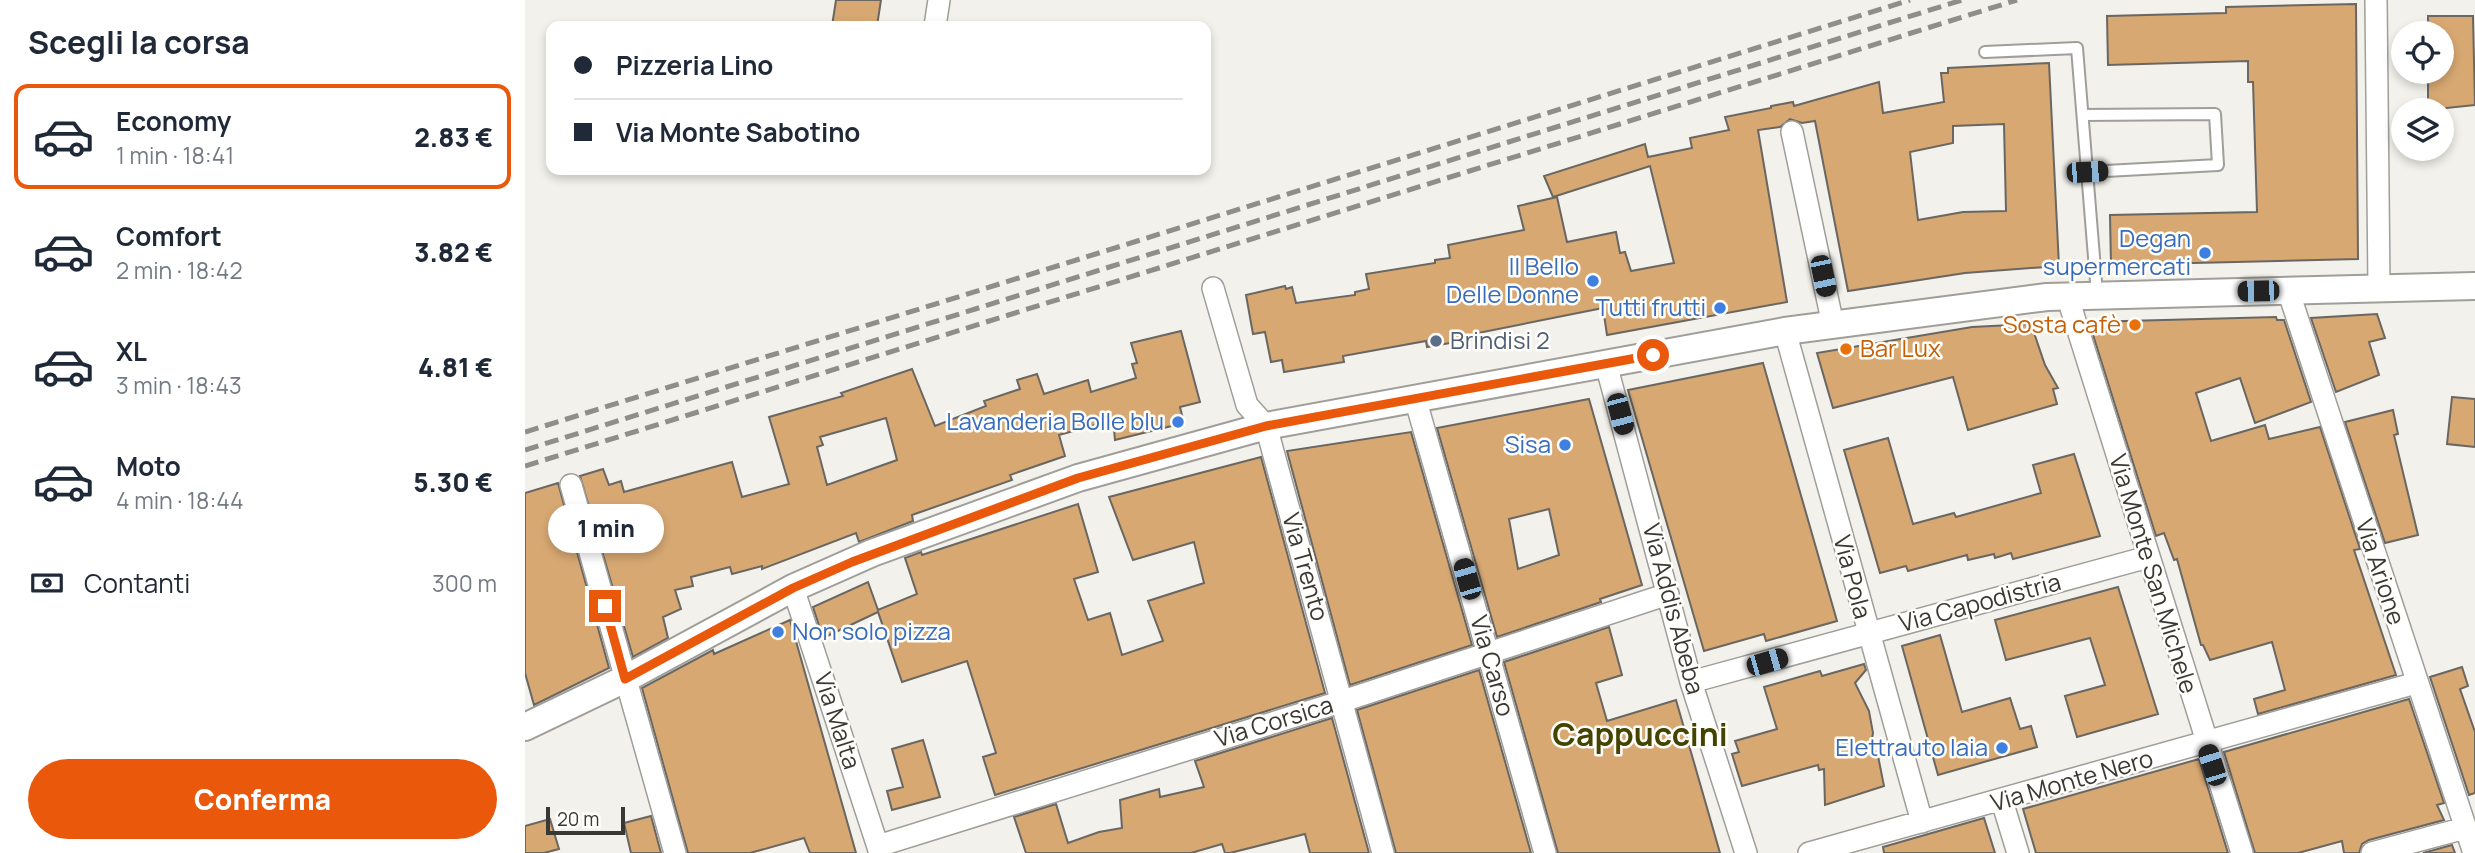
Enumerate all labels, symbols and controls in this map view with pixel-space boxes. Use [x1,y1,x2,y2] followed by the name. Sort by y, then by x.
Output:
[28,20,250,64] text: Scegli la corsa
[2391,21,2454,161] map controls
[2391,21,2454,84] button: locate
[616,47,773,83] text: Pizzeria Lino
[2391,98,2454,161] button: layers
[116,103,231,139] text: Economy
[32,105,95,168] icon: car
[616,114,860,150] text: Via Monte Sabotino
[414,119,493,155] text: 2.83 €
[116,139,234,171] text: 1 min · 18:41
[2066,160,2109,184] car
[116,218,222,254] text: Comfort
[32,220,95,283] icon: car
[2043,221,2191,282] place label: Degan supermercati
[414,234,493,270] text: 3.82 €
[2197,245,2213,261] marker: Degan supermercati
[1446,249,1579,310] place label: Il Bello Delle Donne
[1809,253,1838,299] car
[116,254,243,286] text: 2 min · 18:42
[1585,273,1601,289] marker: Il Bello Delle Donne
[2237,280,2280,302] car
[1596,290,1706,323] place label: Tutti frutti
[1712,300,1728,316] marker: Tutti frutti
[2003,307,2121,340] place label: Sosta cafè
[2127,317,2143,333] marker: Sosta cafè
[1450,323,1550,356] place label: Brindisi 2
[1860,331,1941,364] place label: Bar Lux
[116,333,147,369] text: XL
[1428,333,1444,349] marker: Brindisi 2
[32,335,95,398] icon: car
[1637,339,1669,371] route start
[1838,341,1854,357] marker: Bar Lux
[418,349,493,385] text: 4.81 €
[116,369,242,401] text: 3 min · 18:43
[1605,391,1636,437] car
[946,404,1164,437] place label: Lavanderia Bolle blu
[1170,414,1186,430] marker: Lavanderia Bolle blu
[1505,427,1551,460] place label: Sisa
[1557,437,1573,453] marker: Sisa
[116,448,181,484] text: Moto
[32,450,95,513] icon: car
[2102,450,2207,697] street label: Via Monte San Michele
[413,464,493,500] text: 5.30 €
[116,484,244,516] text: 4 min · 18:44
[547,504,663,554] callout: 1 min
[1275,509,1338,624] street label: Via Trento
[577,512,635,544] text: 1 min
[2349,514,2414,629] street label: Via Arione
[1636,520,1713,698] street label: Via Addis Abeba
[1826,531,1880,622] street label: Via Pola
[1452,556,1483,602] car
[28,564,66,602] icon: cash
[1895,564,2064,639] street label: Via Capodistria
[84,565,190,601] text: Contanti
[432,567,497,599] text: 300 m
[589,590,621,622] route end
[1463,611,1524,720] street label: Via Carso
[792,614,951,647] place label: Non solo pizza
[770,624,786,640] marker: Non solo pizza
[1744,646,1791,678] car
[807,668,870,773] street label: Via Malta
[1210,687,1337,754] street label: Via Corsica
[1552,712,1728,756] district label: Cappuccini
[1835,730,1988,763] place label: Elettrauto Iaia
[1994,740,2010,756] marker: Elettrauto Iaia
[1987,741,2157,818] street label: Via Monte Nero
[2196,742,2229,788] car
[28,759,497,839] button: Conferma
[546,804,625,836] scale bar
[557,806,599,832] text: 20 m

